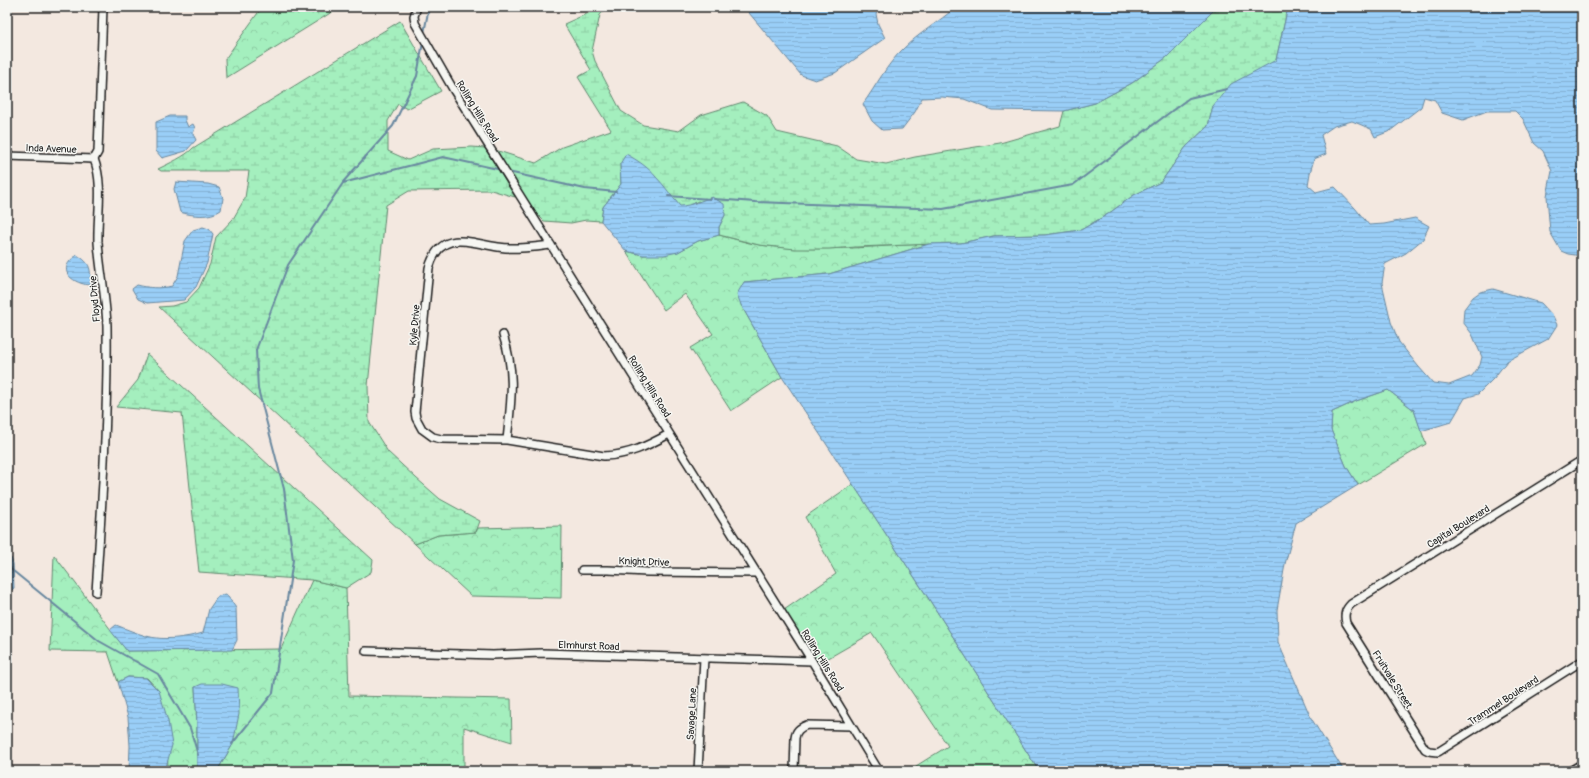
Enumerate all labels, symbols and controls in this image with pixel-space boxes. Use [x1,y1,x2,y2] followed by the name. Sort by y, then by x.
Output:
[453,78,501,145] street label: Rolling Hills Road
[25,142,77,156] street label: Inda Avenue
[87,275,103,323] street label: Floyd Drive
[407,304,423,346] street label: Kyle Drive
[625,353,673,420] street label: Rolling Hills Road
[1425,503,1492,551] street label: Capital Boulevard
[618,555,670,569] street label: Knight Drive
[798,627,846,694] street label: Rolling Hills Road
[558,639,620,653] street label: Elmhurst Road
[1370,648,1415,712] street label: Fruitvale Street
[1466,674,1541,728] street label: Trammel Boulevard
[685,688,699,741] street label: Savage Lane

